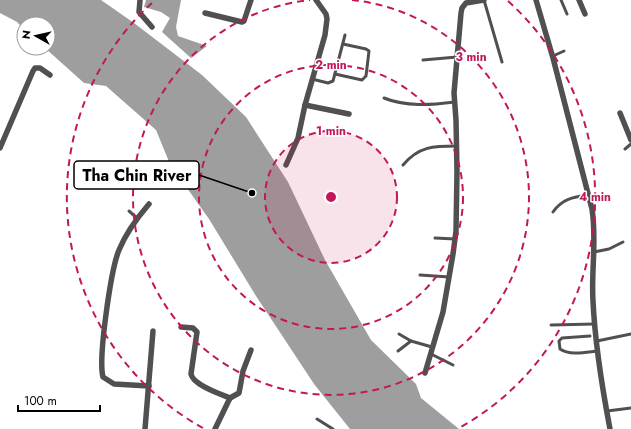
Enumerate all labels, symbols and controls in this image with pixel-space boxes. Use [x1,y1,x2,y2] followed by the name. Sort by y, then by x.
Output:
[16,16,56,56] north arrow
[18,29,35,40] text: N
[455,48,487,66] text: 3 min
[315,56,347,74] text: 2 min
[316,122,346,140] text: 1 min
[74,161,199,189] callout: Tha Chin River
[83,164,192,187] text: Tha Chin River
[579,188,611,206] text: 4 min
[324,190,338,204] centre of rings
[18,387,100,413] scale bar
[24,392,57,410] text: 100 m

